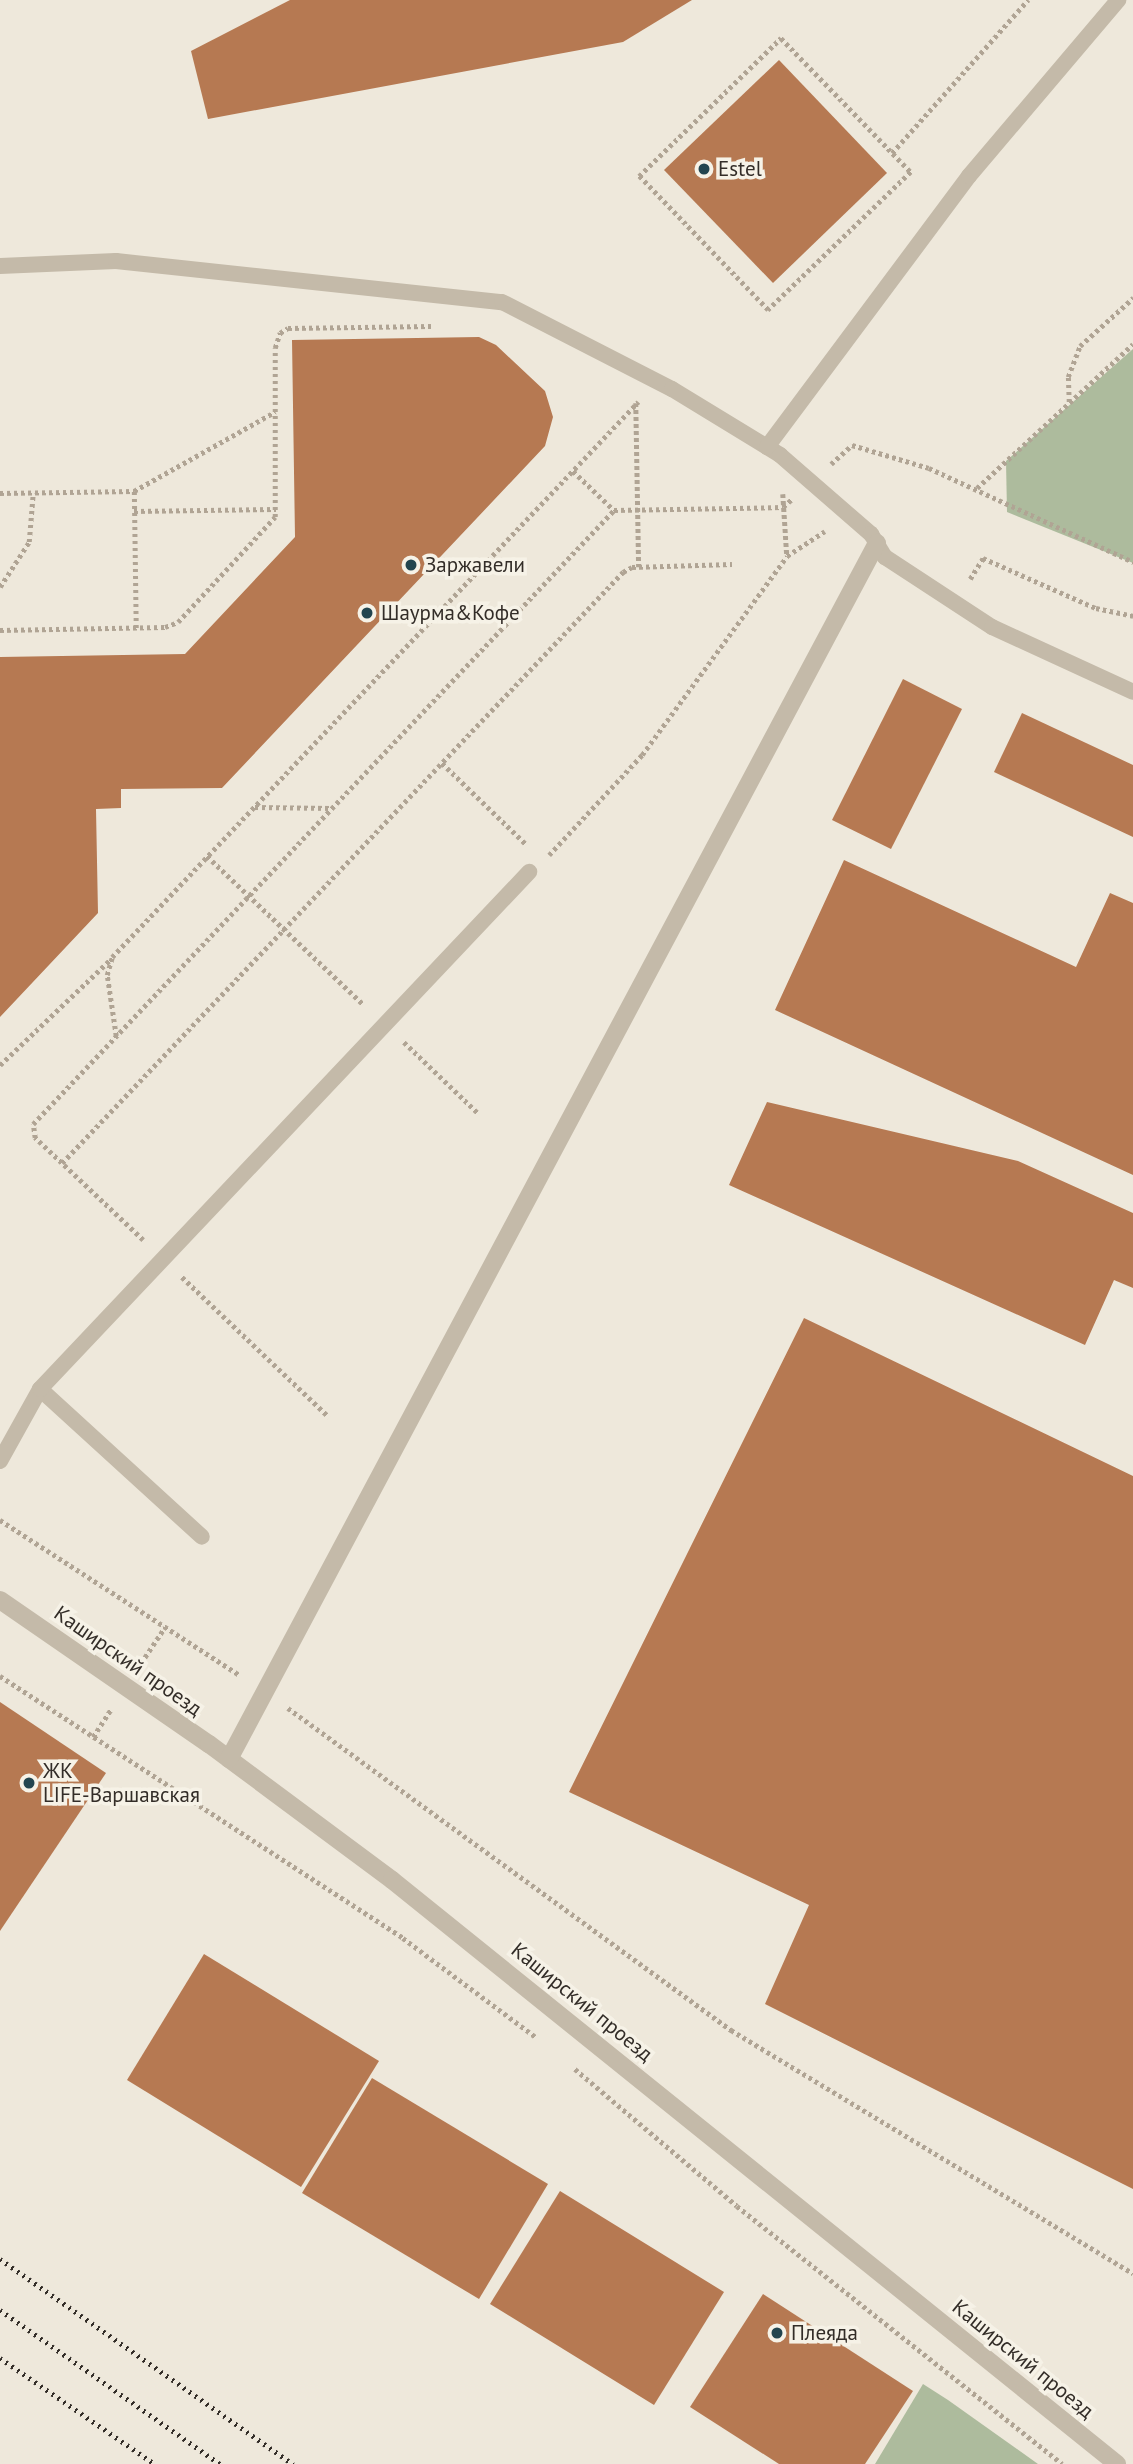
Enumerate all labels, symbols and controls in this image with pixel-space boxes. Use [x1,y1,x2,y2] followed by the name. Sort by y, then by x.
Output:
[718,156,762,182] place label: Estel
[696,161,712,177] marker: Estel
[425,552,525,578] place label: Заржавели
[403,557,419,573] marker: Заржавели
[381,600,520,626] place label: Шаурма&Кофе
[359,605,375,621] marker: Шаурма&Кофе
[49,1601,207,1721] street label: Каширский проезд
[43,1758,200,1808] place label: ЖК LIFE-Варшавская
[21,1775,37,1791] marker: ЖК LIFE-Варшавская
[506,1937,658,2067] street label: Каширский проезд
[947,2294,1099,2424] street label: Каширский проезд
[791,2320,858,2346] place label: Плеяда
[769,2325,785,2341] marker: Плеяда

